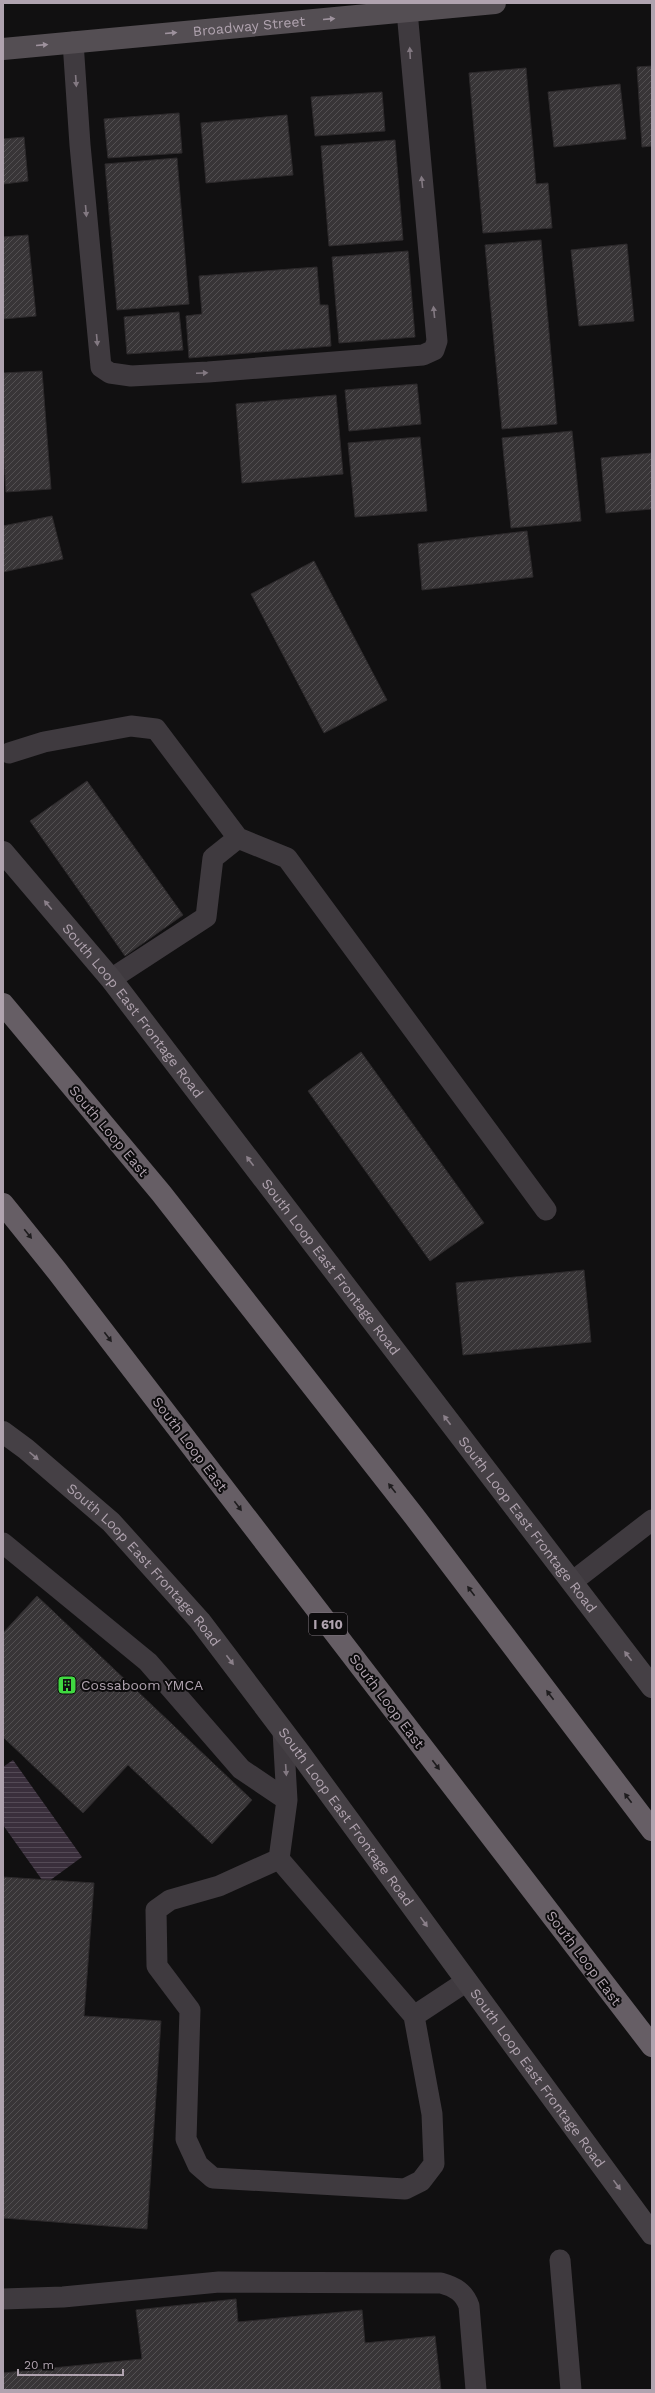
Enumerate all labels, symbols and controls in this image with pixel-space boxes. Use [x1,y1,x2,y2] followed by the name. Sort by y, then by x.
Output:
[192,13,306,39] street label: Broadway Street
[323,15,335,22] one-way arrow
[165,30,177,37] one-way arrow
[36,42,48,49] one-way arrow
[407,46,413,59] one-way arrow
[72,75,79,87] one-way arrow
[419,176,425,188] one-way arrow
[82,205,89,217] one-way arrow
[431,306,438,318] one-way arrow
[93,334,100,346] one-way arrow
[196,369,208,376] one-way arrow
[43,899,52,910] one-way arrow
[59,920,207,1101] street label: South Loop East Frontage Road
[66,1082,152,1180] street label: South Loop East
[245,1155,254,1166] one-way arrow
[259,1176,403,1358] street label: South Loop East Frontage Road
[23,1229,32,1240] one-way arrow
[103,1331,112,1342] one-way arrow
[149,1394,231,1494] street label: South Loop East
[443,1414,452,1425] one-way arrow
[455,1433,600,1616] street label: South Loop East Frontage Road
[29,1451,39,1461] one-way arrow
[64,1480,224,1649] street label: South Loop East Frontage Road
[388,1483,396,1494] one-way arrow
[234,1501,242,1512] one-way arrow
[467,1586,475,1597] one-way arrow
[309,1613,347,1635] road number: I 610
[346,1651,428,1751] street label: South Loop East
[624,1651,633,1662] one-way arrow
[226,1655,234,1666] one-way arrow
[56,1674,78,1696] building icon: Cossaboom YMCA
[81,1677,203,1693] place label: Cossaboom YMCA
[546,1690,554,1700] one-way arrow
[275,1724,417,1909] street label: South Loop East Frontage Road
[432,1760,441,1771] one-way arrow
[282,1764,289,1776] one-way arrow
[624,1793,633,1804] one-way arrow
[543,1908,625,2008] street label: South Loop East
[420,1917,428,1928] one-way arrow
[467,1985,608,2170] street label: South Loop East Frontage Road
[612,2180,621,2191] one-way arrow
[18,2351,123,2377] scale bar
[24,2358,54,2372] text: 20 m

